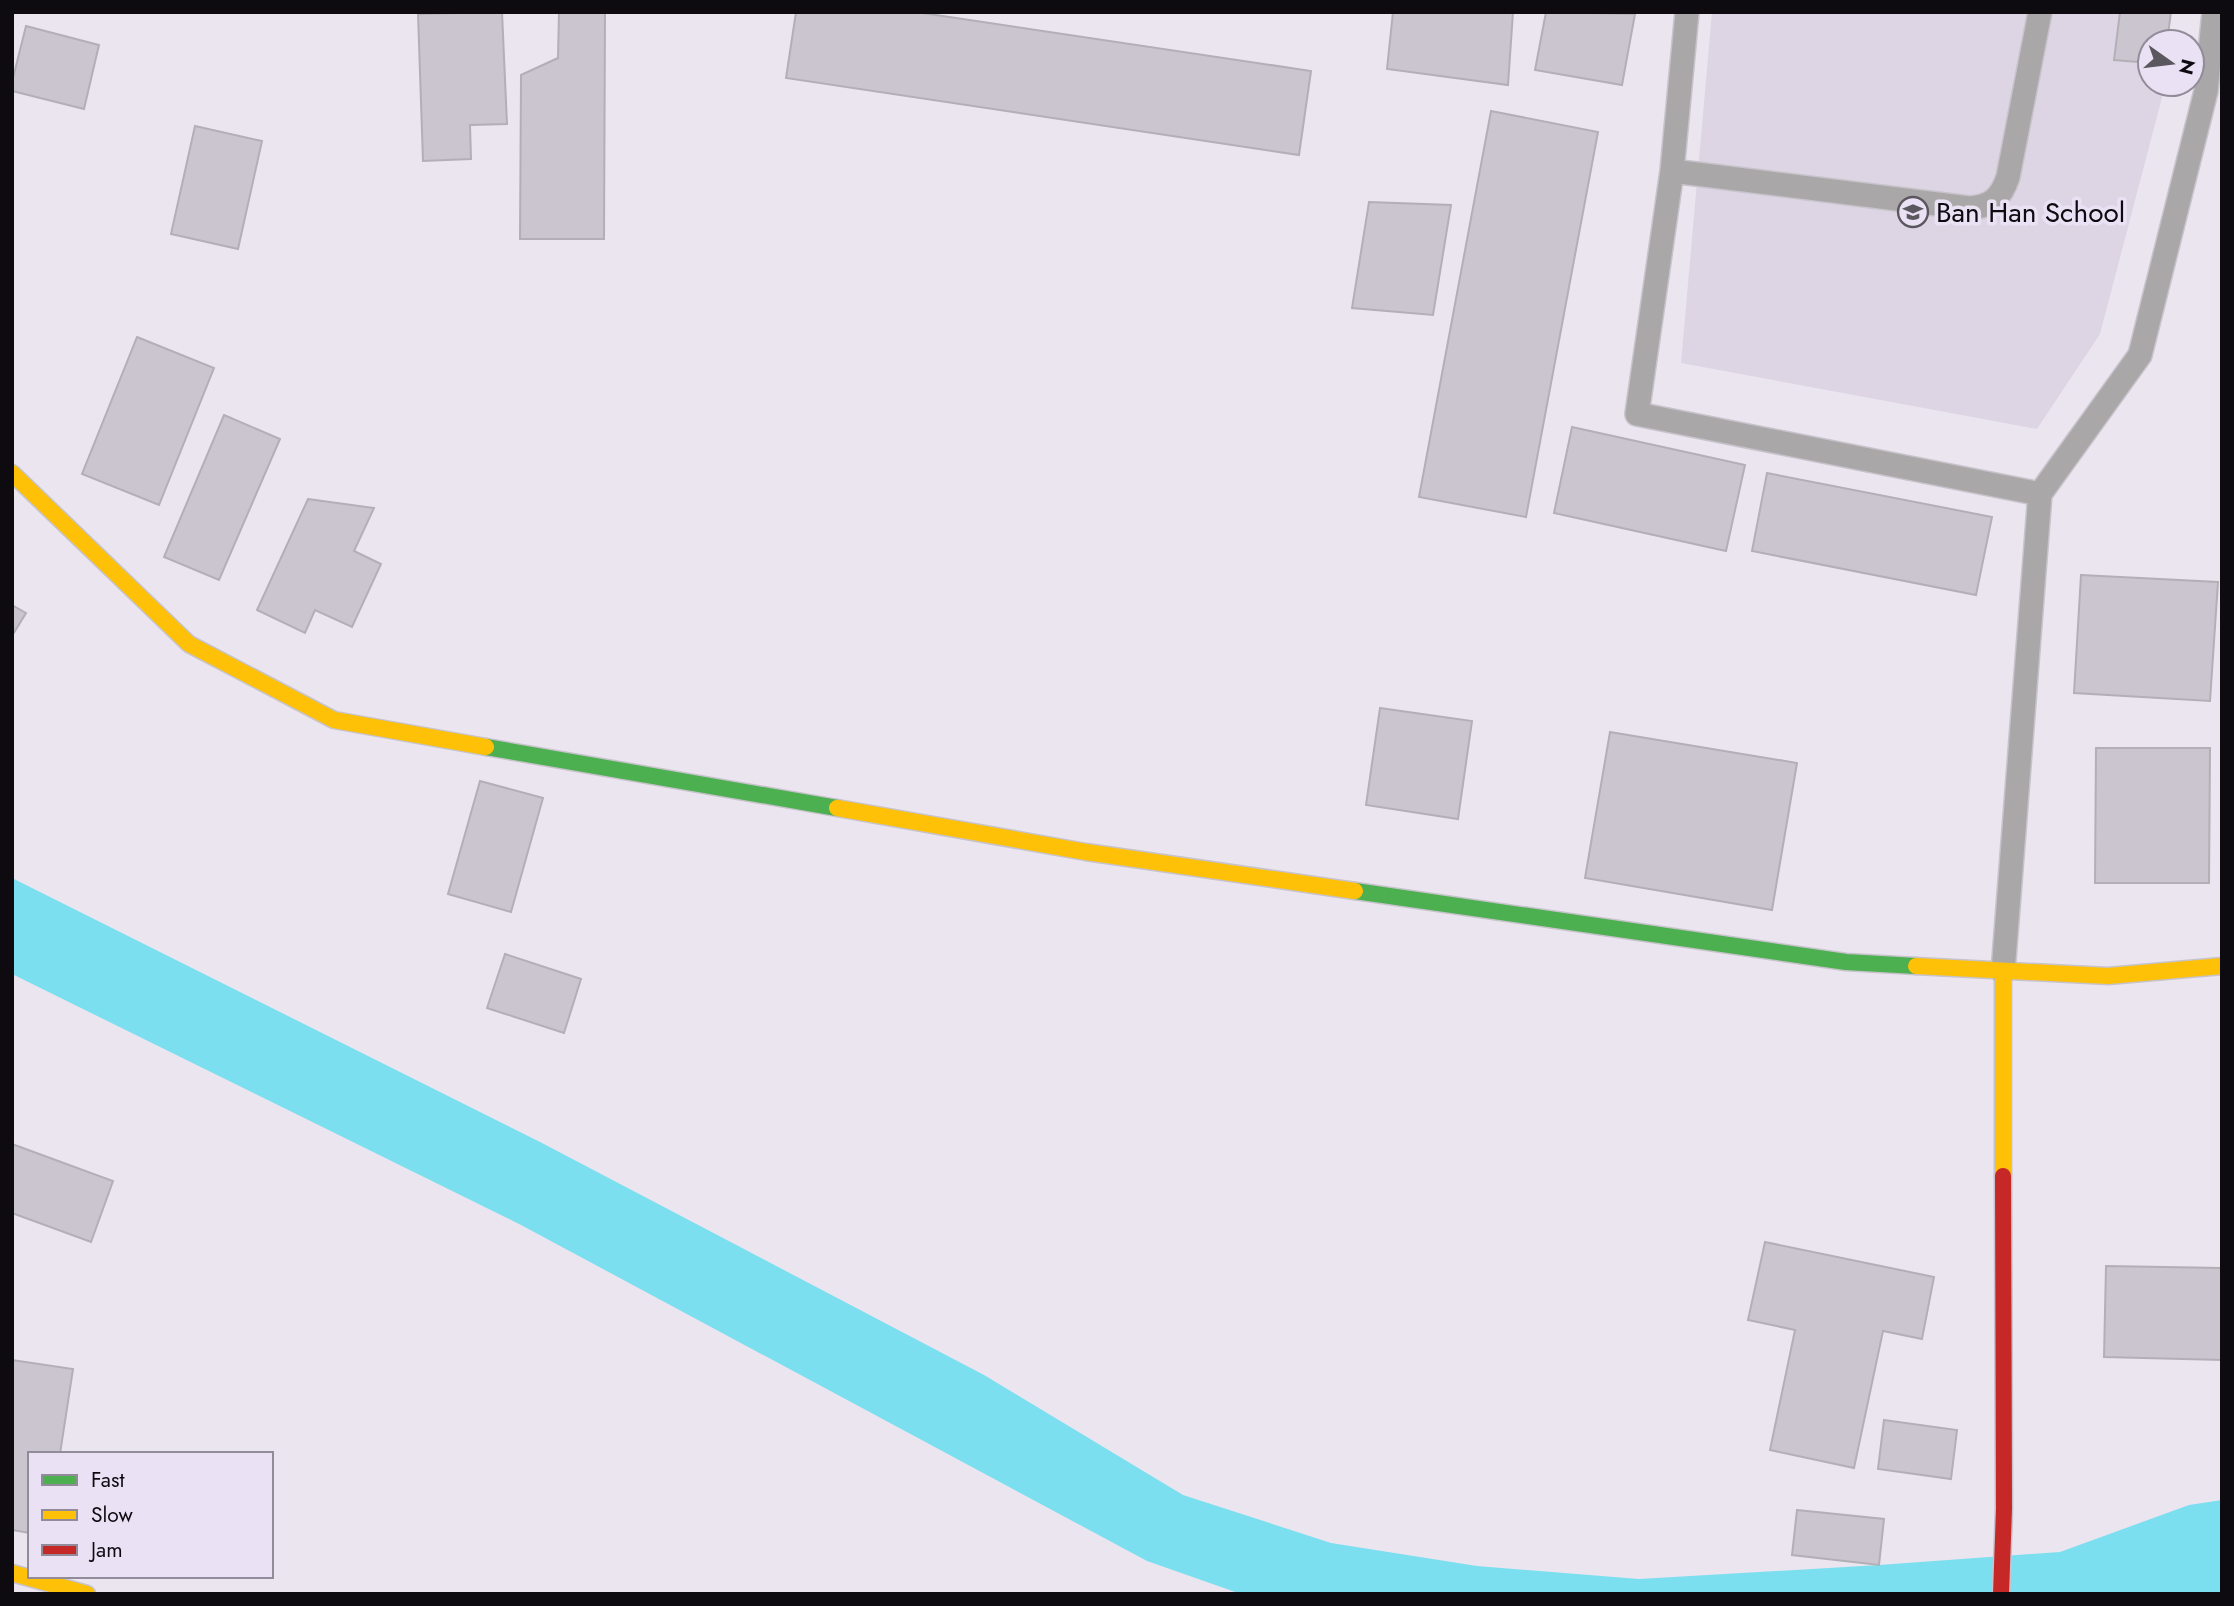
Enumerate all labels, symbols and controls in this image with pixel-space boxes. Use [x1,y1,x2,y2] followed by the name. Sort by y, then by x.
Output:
[2136,28,2206,98] north arrow
[2172,56,2202,78] text: N
[1936,192,2125,233] place label: Ban Han School
[1896,195,1930,229] school or university icon: Ban Han School
[28,1452,273,1578] legend
[91,1465,124,1495] text: Fast
[91,1500,133,1530] text: Slow
[88,1535,123,1565] text: Jam

